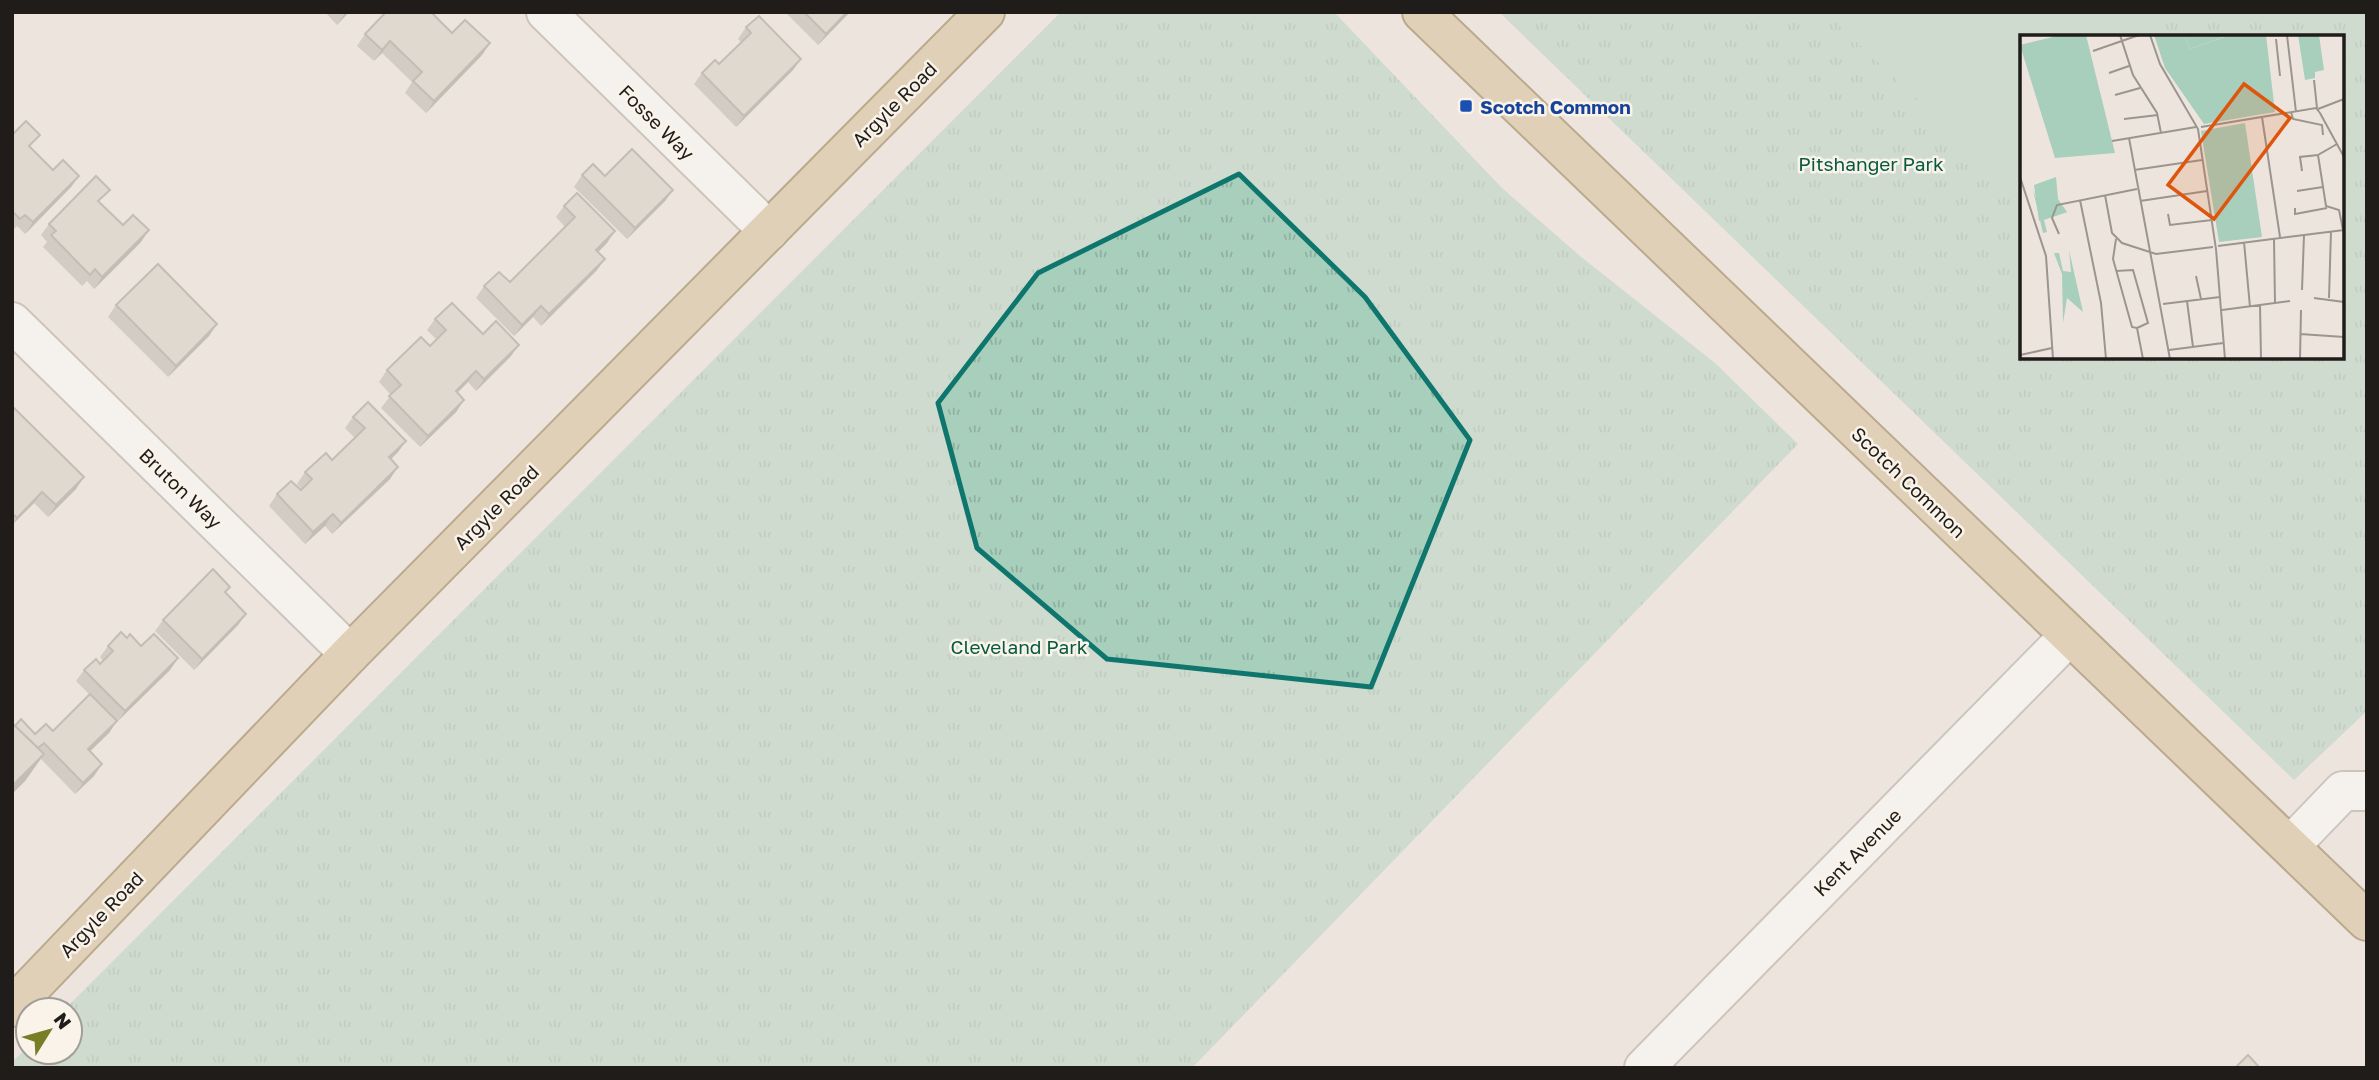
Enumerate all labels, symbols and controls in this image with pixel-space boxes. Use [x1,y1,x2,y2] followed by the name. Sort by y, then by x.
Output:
[2020,35,2344,359] inset map
[847,57,941,151] street label: Argyle Road
[615,80,700,165] street label: Fosse Way
[1480,95,1631,118] place label: Scotch Common
[1458,98,1474,114] marker: Scotch Common
[1798,152,1944,175] park label: Pitshanger Park
[1847,422,1971,542] street label: Scotch Common
[135,443,227,533] street label: Bruton Way
[449,460,543,554] street label: Argyle Road
[951,635,1088,658] park label: Cleveland Park
[1808,803,1906,901] street label: Kent Avenue
[54,866,148,962] street label: Argyle Road
[14,996,84,1066] north arrow
[49,1008,77,1033] text: N

